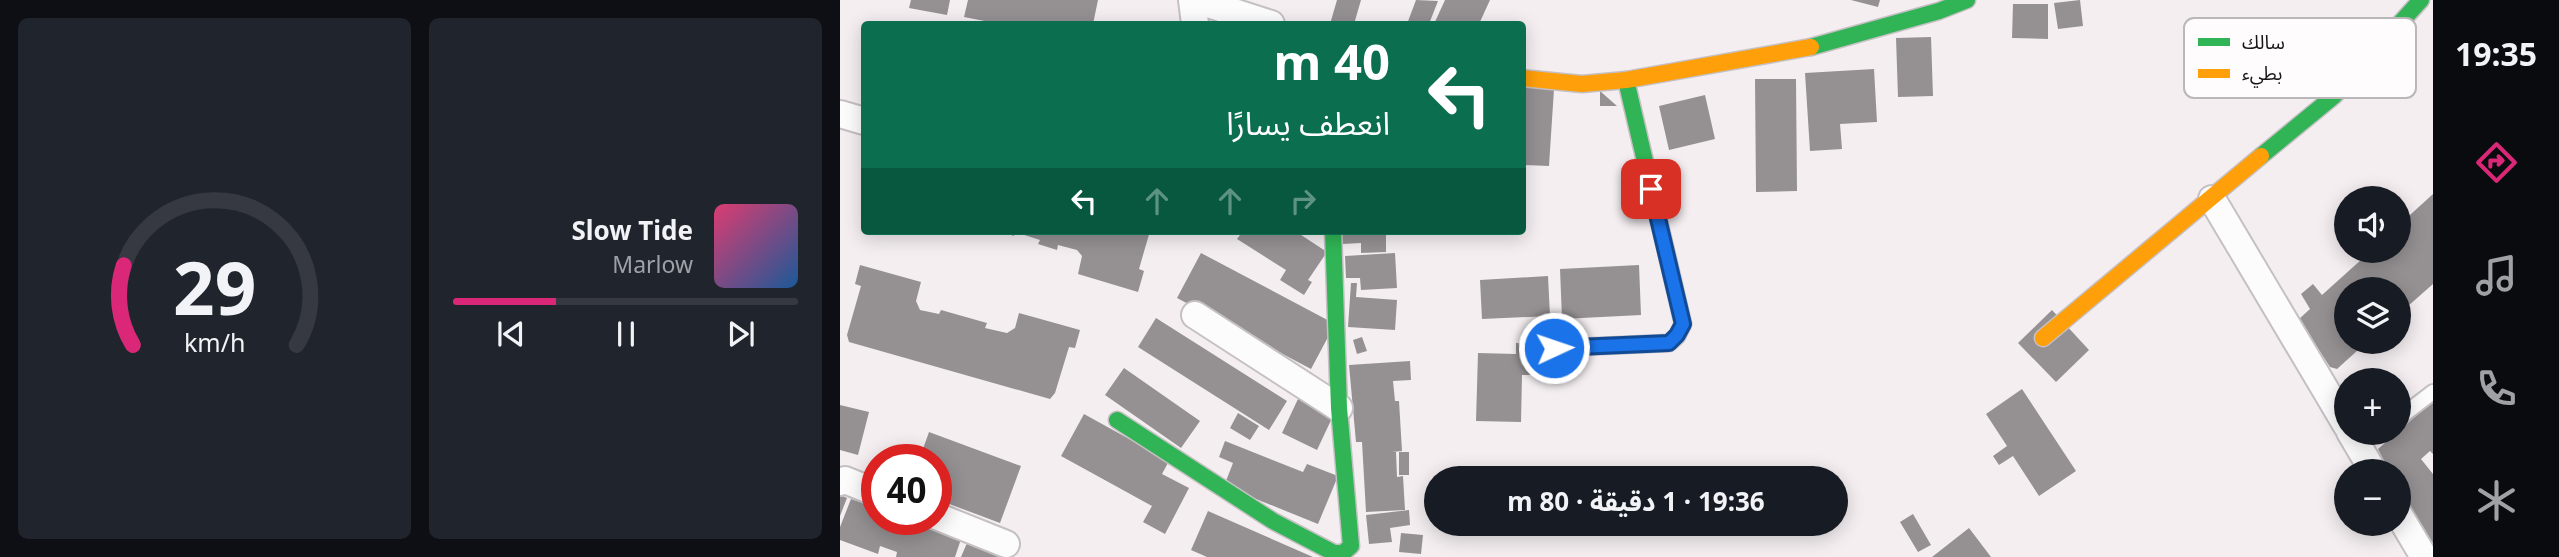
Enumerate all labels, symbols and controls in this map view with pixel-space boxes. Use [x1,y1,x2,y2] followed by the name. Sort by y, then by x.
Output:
[2184,18,2416,98] legend
[1273,28,1390,94] text: 40 m
[2242,29,2285,55] text: سالك
[2455,32,2537,75] text: 19:35
[1414,49,1505,140] icon: left
[2242,60,2282,88] text: بطيء
[1226,101,1390,144] text: انعطف يسارًا
[2472,138,2521,187] icon: directions
[1621,159,1681,219] pin
[1632,170,1670,208] icon: arrive
[1065,182,1103,220] icon: left
[1138,182,1176,220] icon: ahead
[1211,182,1249,220] icon: ahead
[1284,182,1322,220] icon: right
[2334,186,2411,536] map controls
[2334,186,2411,263] button: sound
[571,212,693,248] text: Slow Tide
[173,237,256,336] text: 29
[612,248,693,280] text: Marlow
[2472,251,2521,300] icon: music
[2334,277,2411,354] button: layers
[1517,311,1591,385] position arrow
[492,315,530,353] icon: previous
[607,315,645,353] icon: pause
[722,315,760,353] icon: next
[184,324,245,358] text: km/h
[2472,364,2521,413] icon: phone
[2334,368,2411,445] button: +
[861,444,952,535] speed limit sign: 40
[2334,459,2411,536] button: −
[2472,476,2521,525] icon: climate
[1507,483,1765,519] text: 19:36 · 1 دقيقة · 80 m

